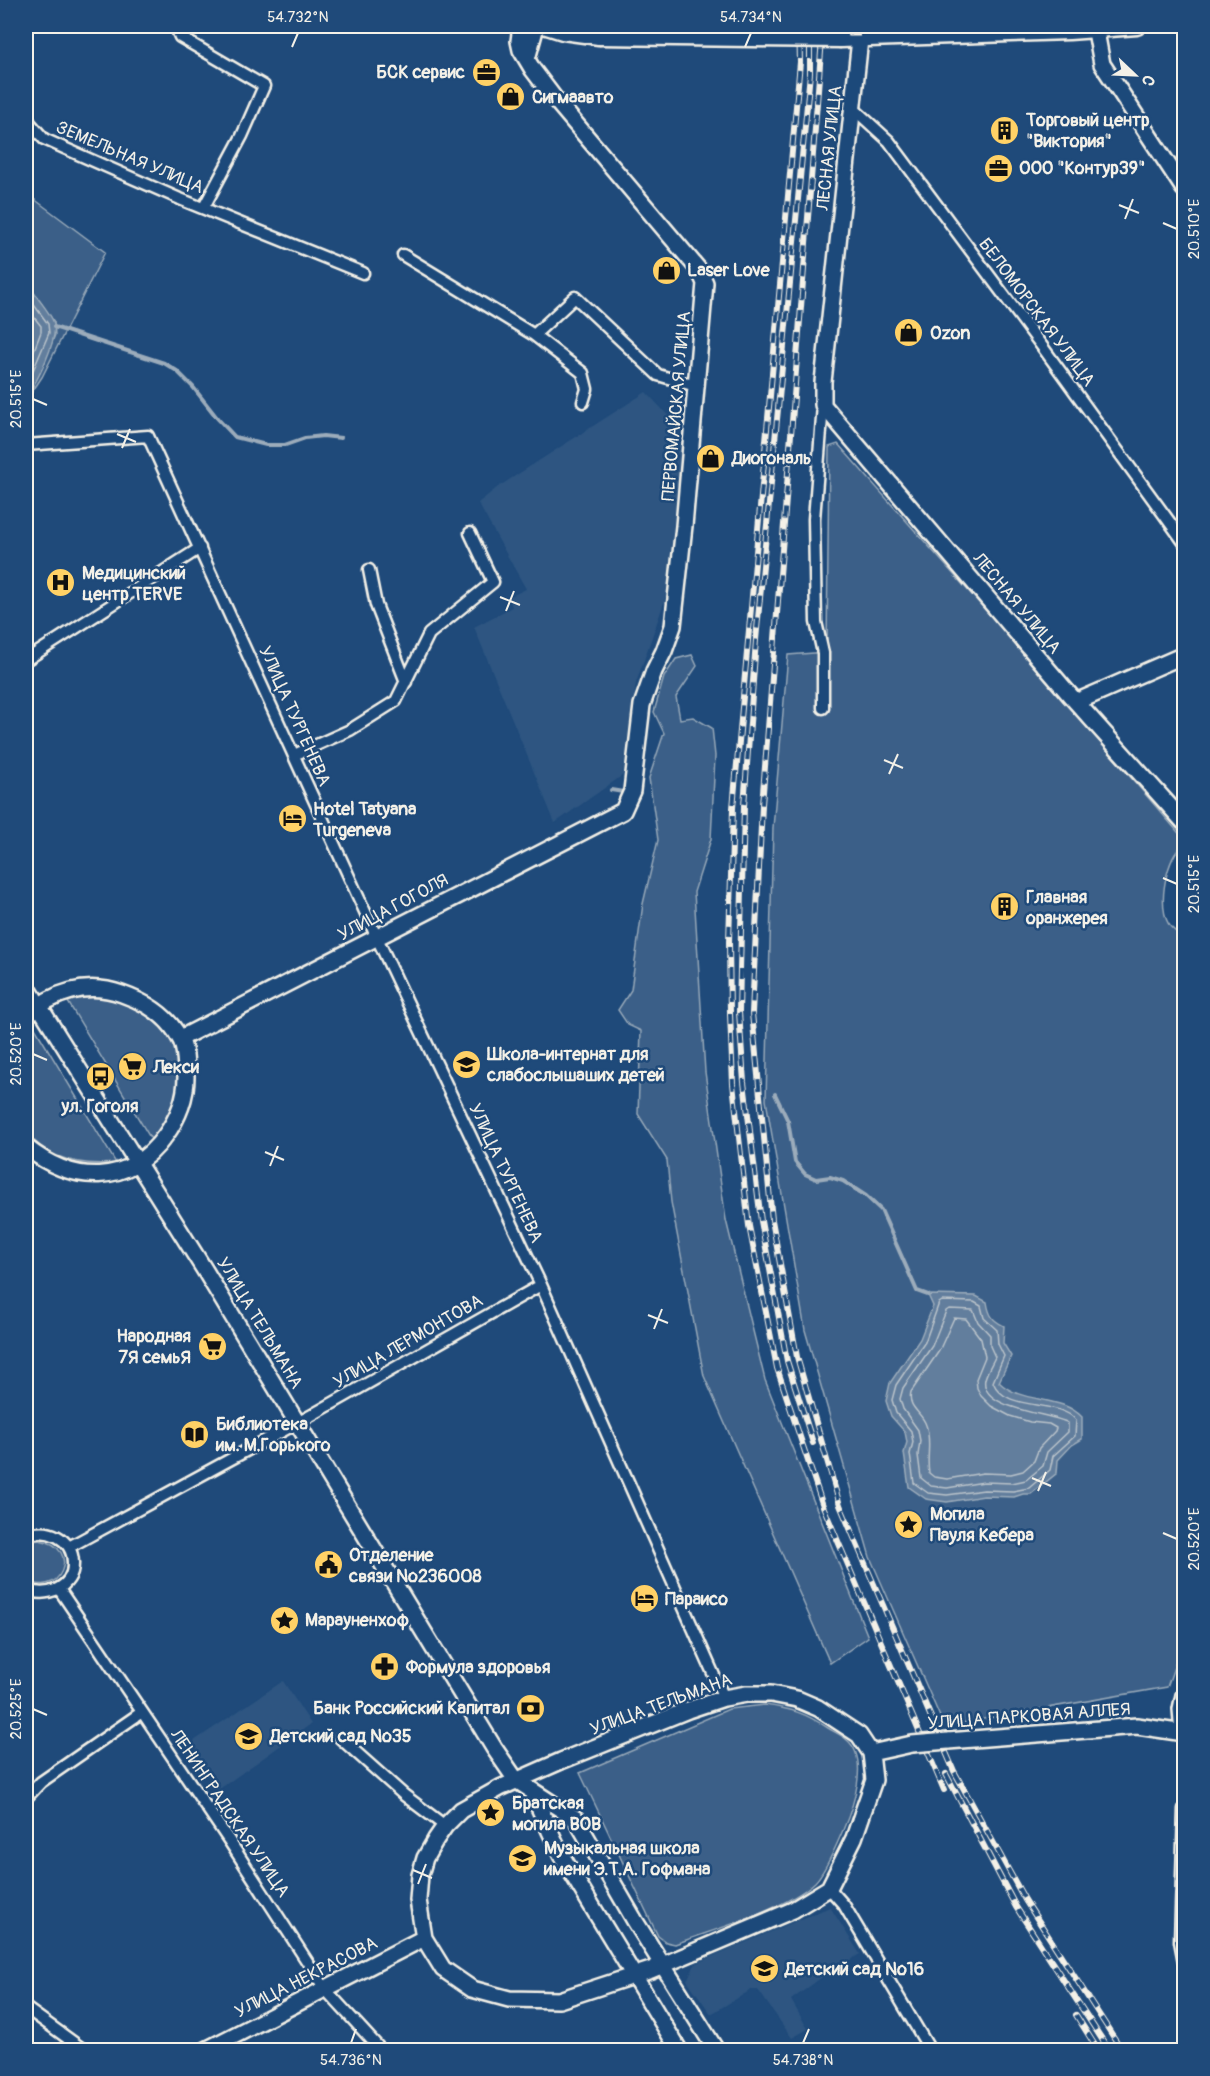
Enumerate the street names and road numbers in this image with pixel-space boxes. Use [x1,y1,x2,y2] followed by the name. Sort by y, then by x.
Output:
[811,84,848,213] street label: ЛЕСНАЯ УЛИЦА
[52,116,207,199] street label: ЗЕМЕЛЬНАЯ УЛИЦА
[973,233,1100,391] street label: БЕЛОМОРСКАЯ УЛИЦА
[657,310,696,502] street label: ПЕРВОМАЙСКАЯ УЛИЦА
[967,547,1066,659] street label: ЛЕСНАЯ УЛИЦА
[253,643,336,790] street label: УЛИЦА ТУРГЕНЕВА
[334,869,453,946] street label: УЛИЦА ГОГОЛЯ
[463,1100,548,1247] street label: УЛИЦА ТУРГЕНЕВА
[211,1253,308,1393] street label: УЛИЦА ТЕЛЬМАНА
[329,1289,487,1394] street label: УЛИЦА ЛЕРМОНТОВА
[587,1668,736,1741] street label: УЛИЦА ТЕЛЬМАНА
[927,1698,1131,1735] street label: УЛИЦА ПАРКОВАЯ АЛЛЕЯ
[164,1724,295,1902] street label: ЛЕНИНГРАДСКАЯ УЛИЦА
[231,1931,382,2023] street label: УЛИЦА НЕКРАСОВА

